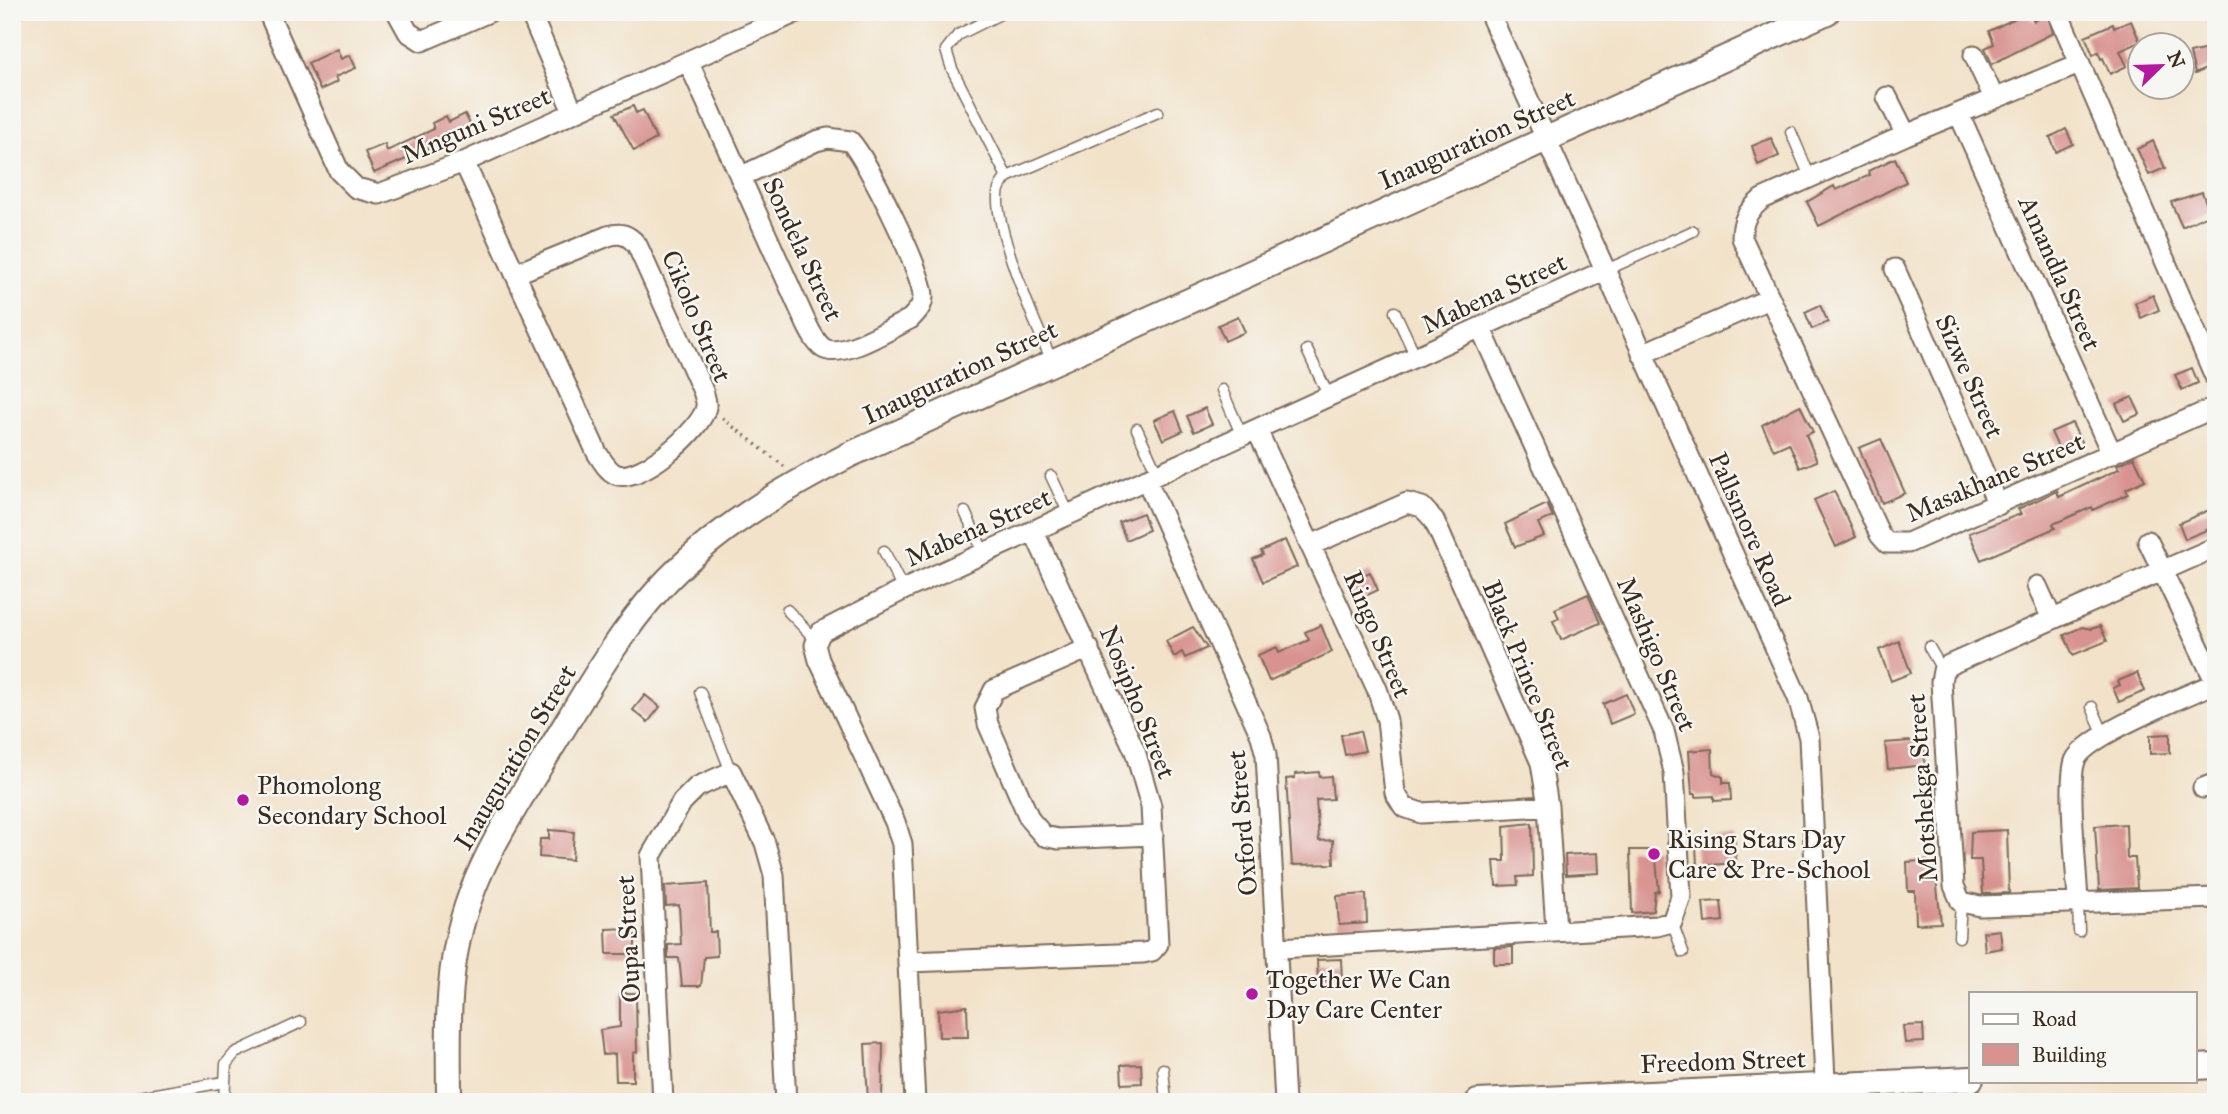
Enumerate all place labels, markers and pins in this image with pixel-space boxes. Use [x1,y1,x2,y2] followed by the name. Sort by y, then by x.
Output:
[257,769,447,831] place label: Phomolong Secondary School
[235,792,251,808] marker: Phomolong Secondary School
[1668,823,1870,885] place label: Rising Stars Day Care & Pre-School
[1646,846,1662,862] marker: Rising Stars Day Care & Pre-School
[1266,963,1450,1025] place label: Together We Can Day Care Center
[1244,986,1260,1002] marker: Together We Can Day Care Center

